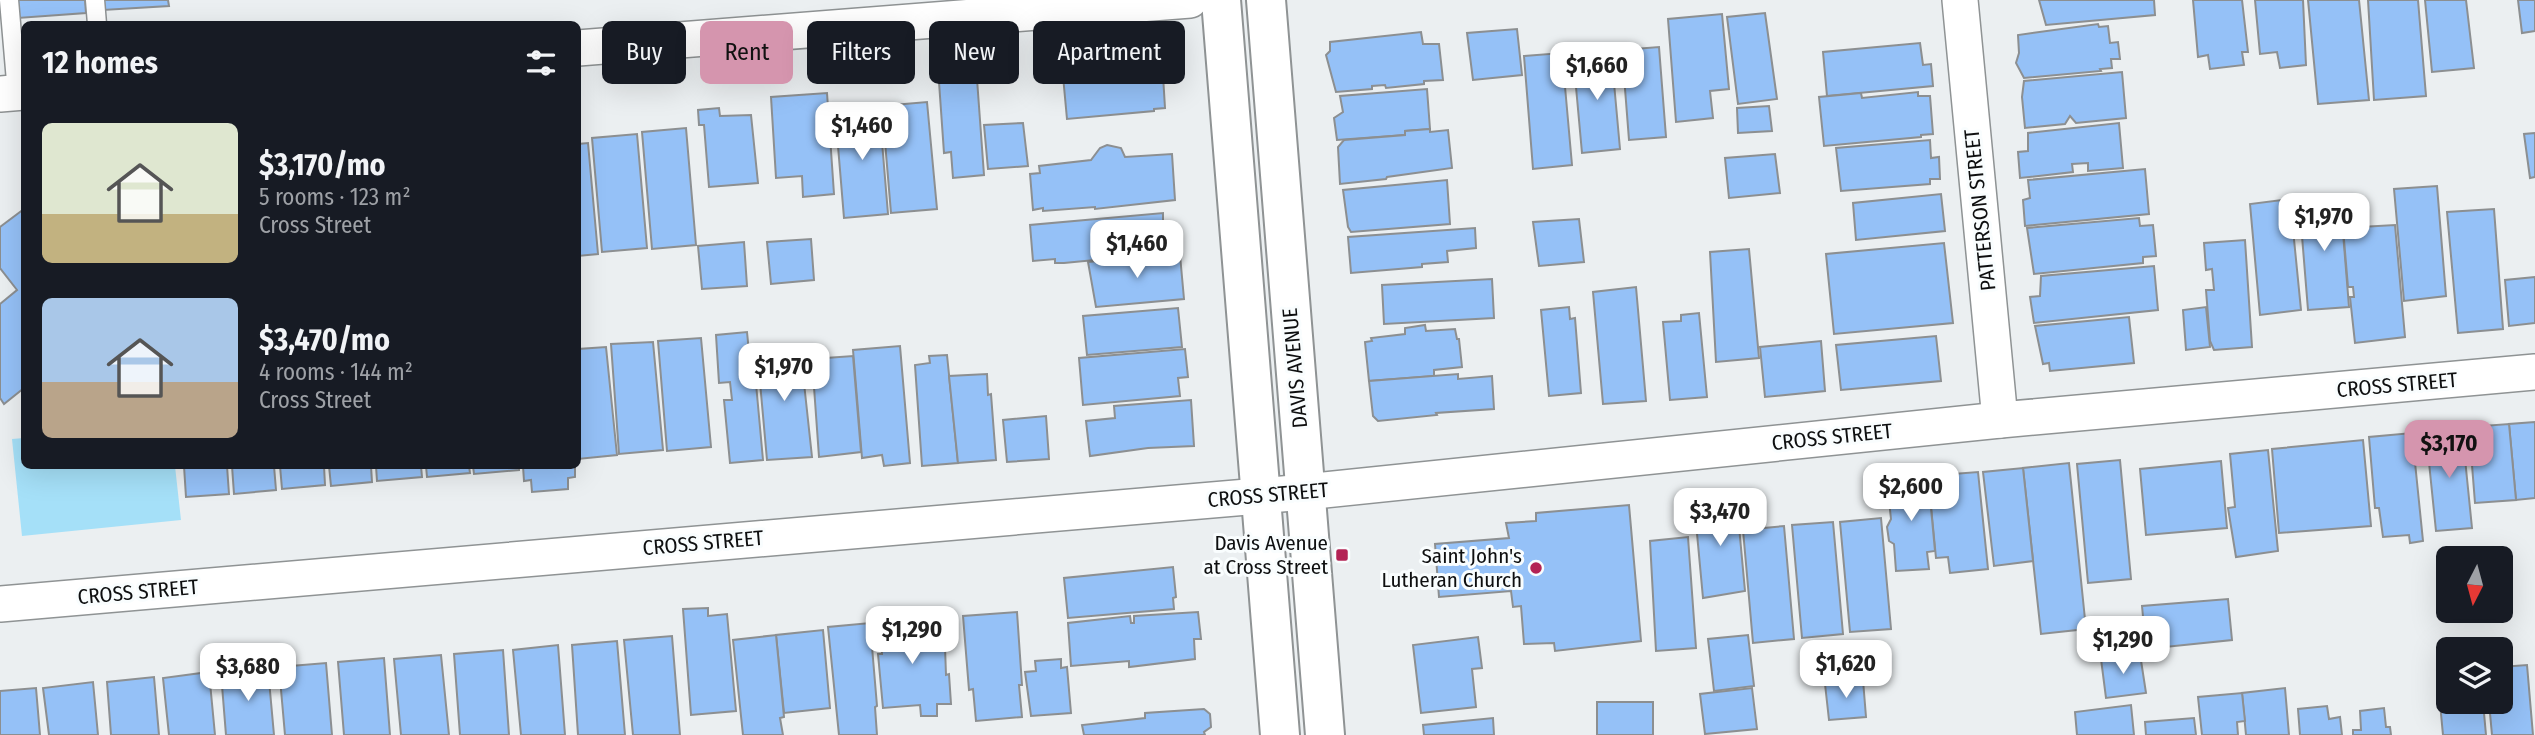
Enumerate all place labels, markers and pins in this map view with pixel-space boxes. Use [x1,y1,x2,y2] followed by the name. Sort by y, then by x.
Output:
[1540,42,1654,102] pin: $1,660
[805,102,919,162] pin: $1,460
[2267,194,2381,253] pin: $1,970
[1080,220,1194,280] pin: $1,460
[727,344,841,403] pin: $1,970
[2392,420,2506,480] pin: $3,170
[1854,463,1968,523] pin: $2,600
[1663,489,1777,548] pin: $3,470
[1203,530,1328,580] place label: Davis Avenue at Cross Street
[1381,543,1522,593] place label: Saint John's Lutheran Church
[1334,547,1350,563] marker: Davis Avenue at Cross Street
[1528,560,1544,576] marker: Saint John's Lutheran Church
[855,606,969,666] pin: $1,290
[2066,616,2180,676] pin: $1,290
[1789,640,1903,700] pin: $1,620
[191,644,305,703] pin: $3,680

